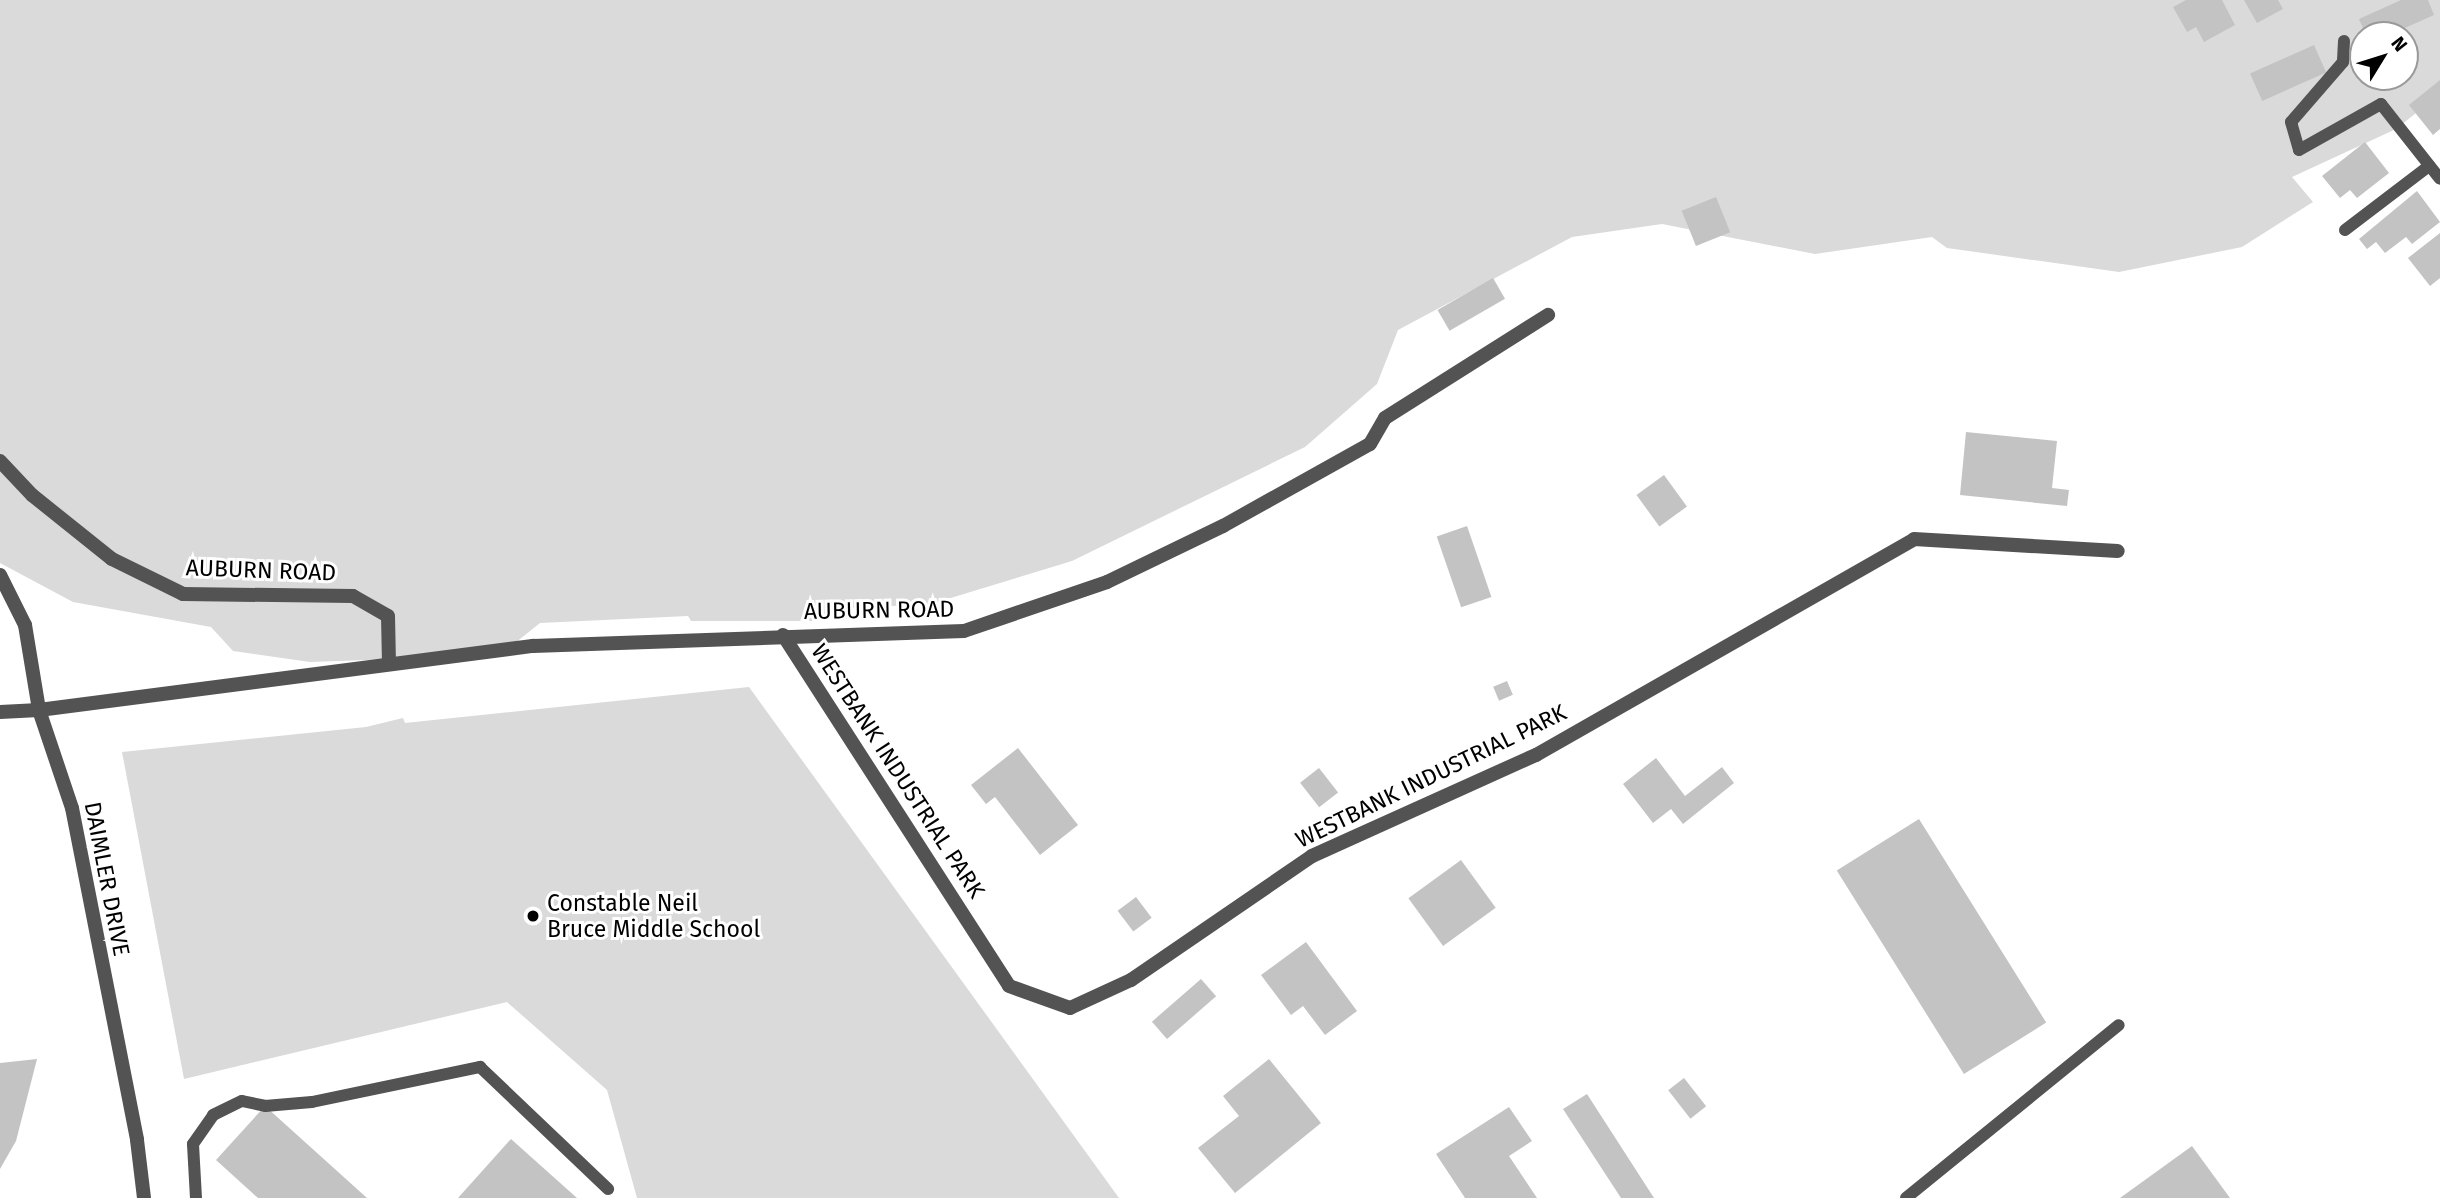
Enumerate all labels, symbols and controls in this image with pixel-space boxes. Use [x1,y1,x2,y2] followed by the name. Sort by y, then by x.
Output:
[2349,21,2419,91] north arrow
[2386,32,2412,56] text: N
[185,554,337,586] street label: AUBURN ROAD
[804,595,954,625] street label: AUBURN ROAD
[805,639,991,903] street label: WESTBANK INDUSTRIAL PARK
[1291,698,1571,854] street label: WESTBANK INDUSTRIAL PARK
[78,799,136,959] street label: DAIMLER DRIVE
[547,889,760,943] place label: Constable Neil Bruce Middle School
[525,908,541,924] marker: Constable Neil Bruce Middle School

